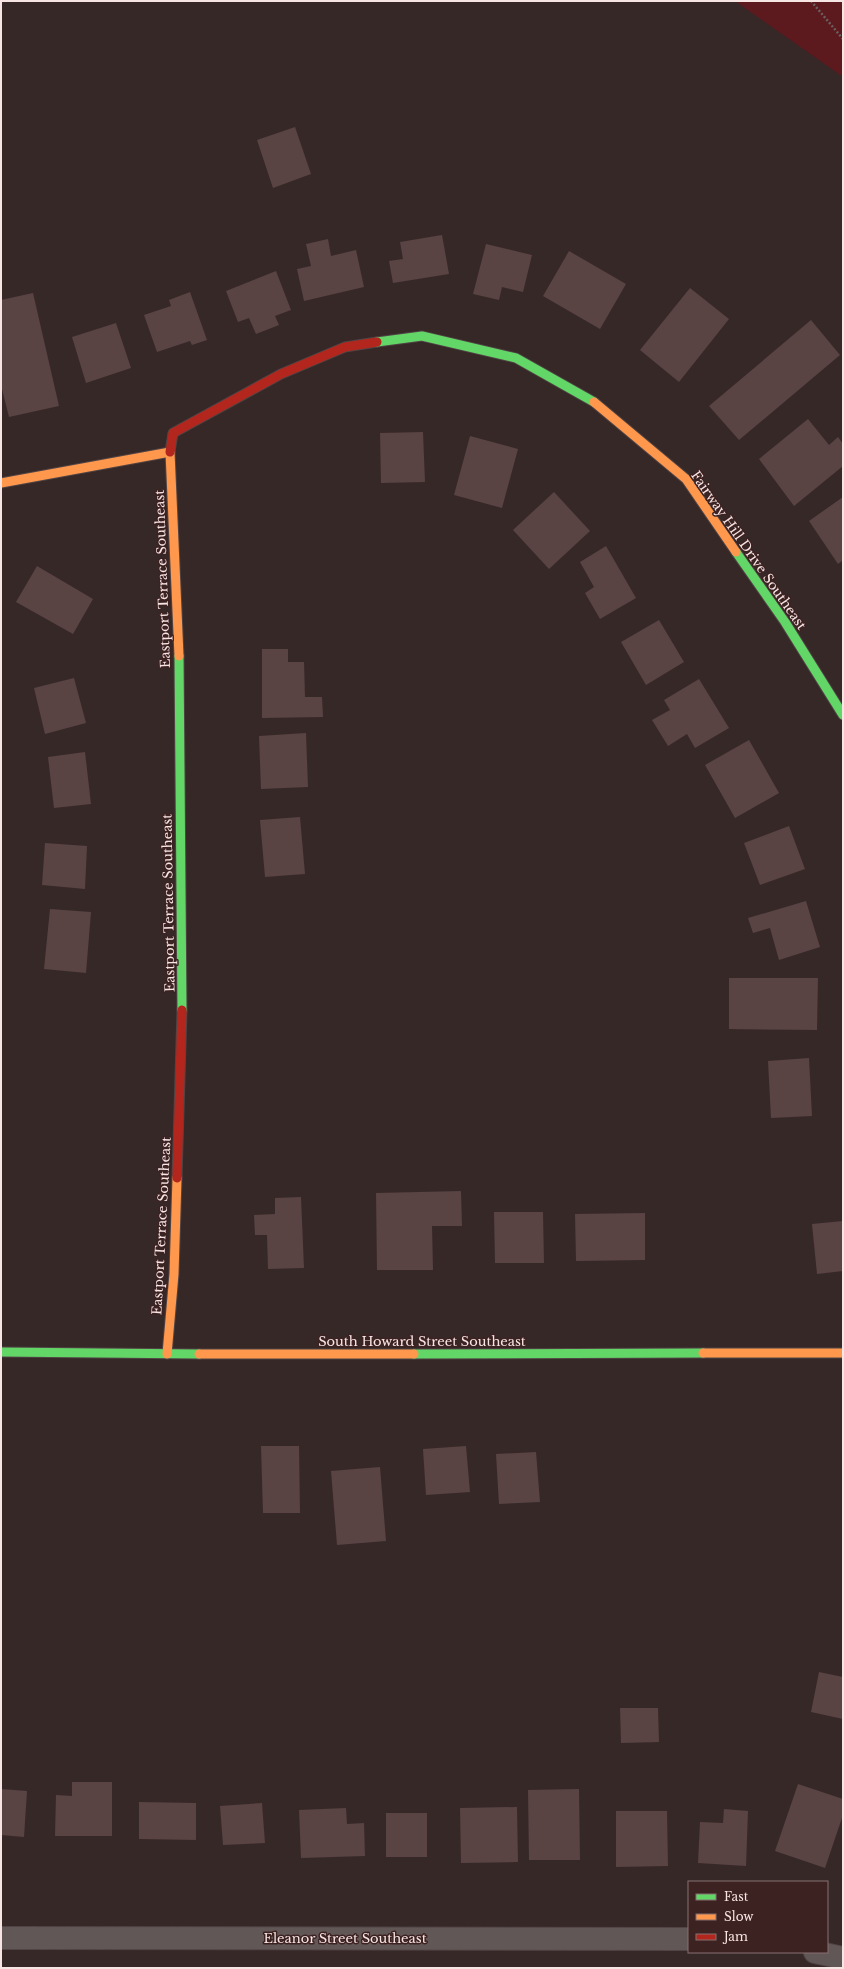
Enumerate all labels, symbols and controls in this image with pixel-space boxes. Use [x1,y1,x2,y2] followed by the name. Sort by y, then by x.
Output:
[687,468,810,633] street label: Fairway Hill Drive Southeast
[151,489,174,668] street label: Eastport Terrace Southeast
[158,814,179,992] street label: Eastport Terrace Southeast
[148,1136,175,1316] street label: Eastport Terrace Southeast
[318,1333,526,1350] street label: South Howard Street Southeast
[688,1881,828,1953] legend
[724,1889,749,1904] text: Fast
[724,1909,754,1924] text: Slow
[722,1929,748,1944] text: Jam
[263,1930,427,1947] street label: Eleanor Street Southeast

